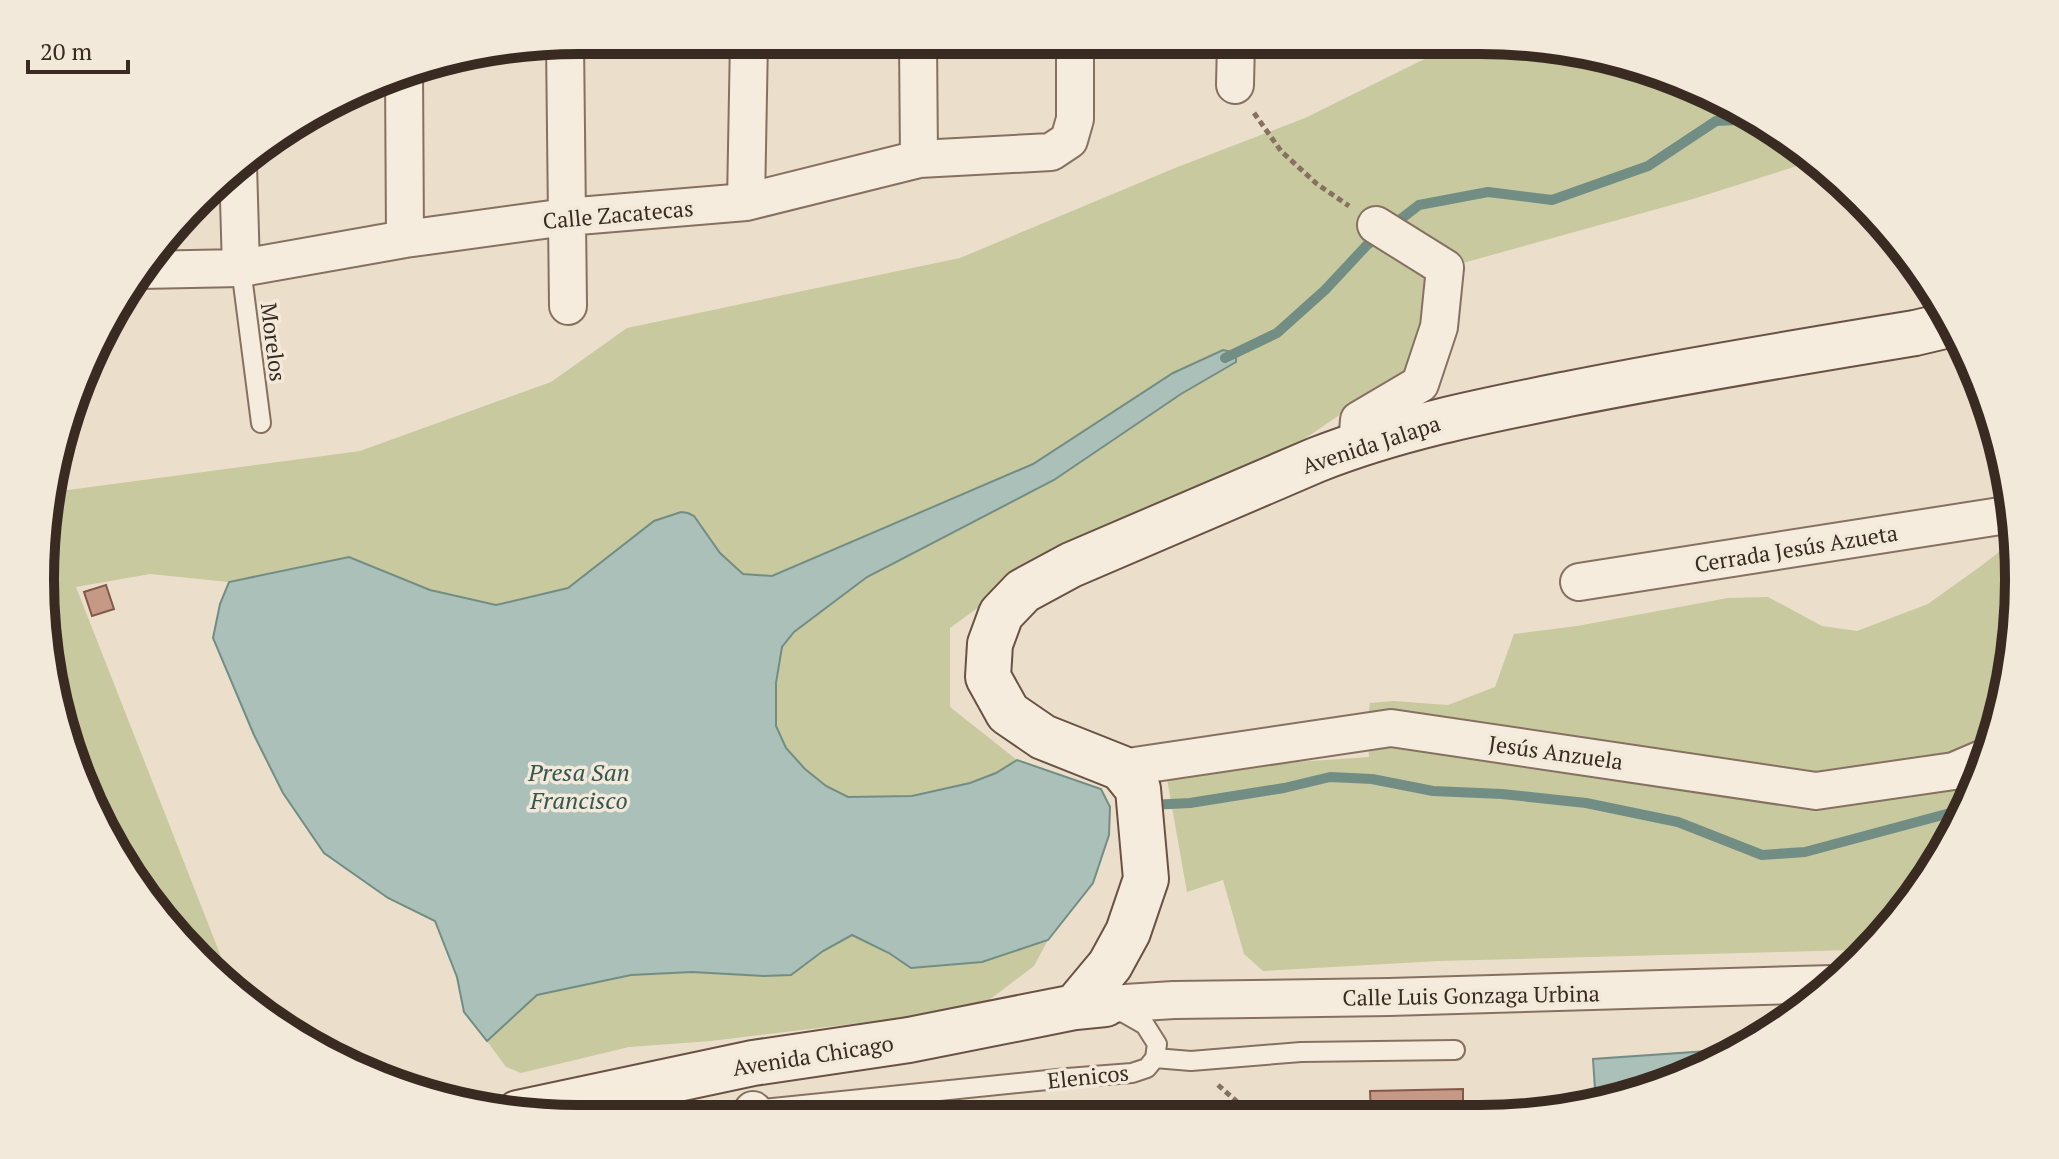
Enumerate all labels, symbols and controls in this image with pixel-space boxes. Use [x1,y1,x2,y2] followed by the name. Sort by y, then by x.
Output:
[28,24,128,74] scale bar
[40,35,92,67] text: 20 m
[542,193,694,235] street label: Calle Zacatecas
[255,301,293,383] street label: Morelos
[1298,408,1444,480] street label: Avenida Jalapa
[1692,518,1900,578] street label: Cerrada Jesús Azueta
[1487,728,1625,776] street label: Jesús Anzuela
[527,756,630,816] water label: Presa San Francisco
[1342,978,1600,1012] street label: Calle Luis Gonzaga Urbina
[731,1028,895,1082] street label: Avenida Chicago
[1046,1057,1130,1095] street label: Elenicos

